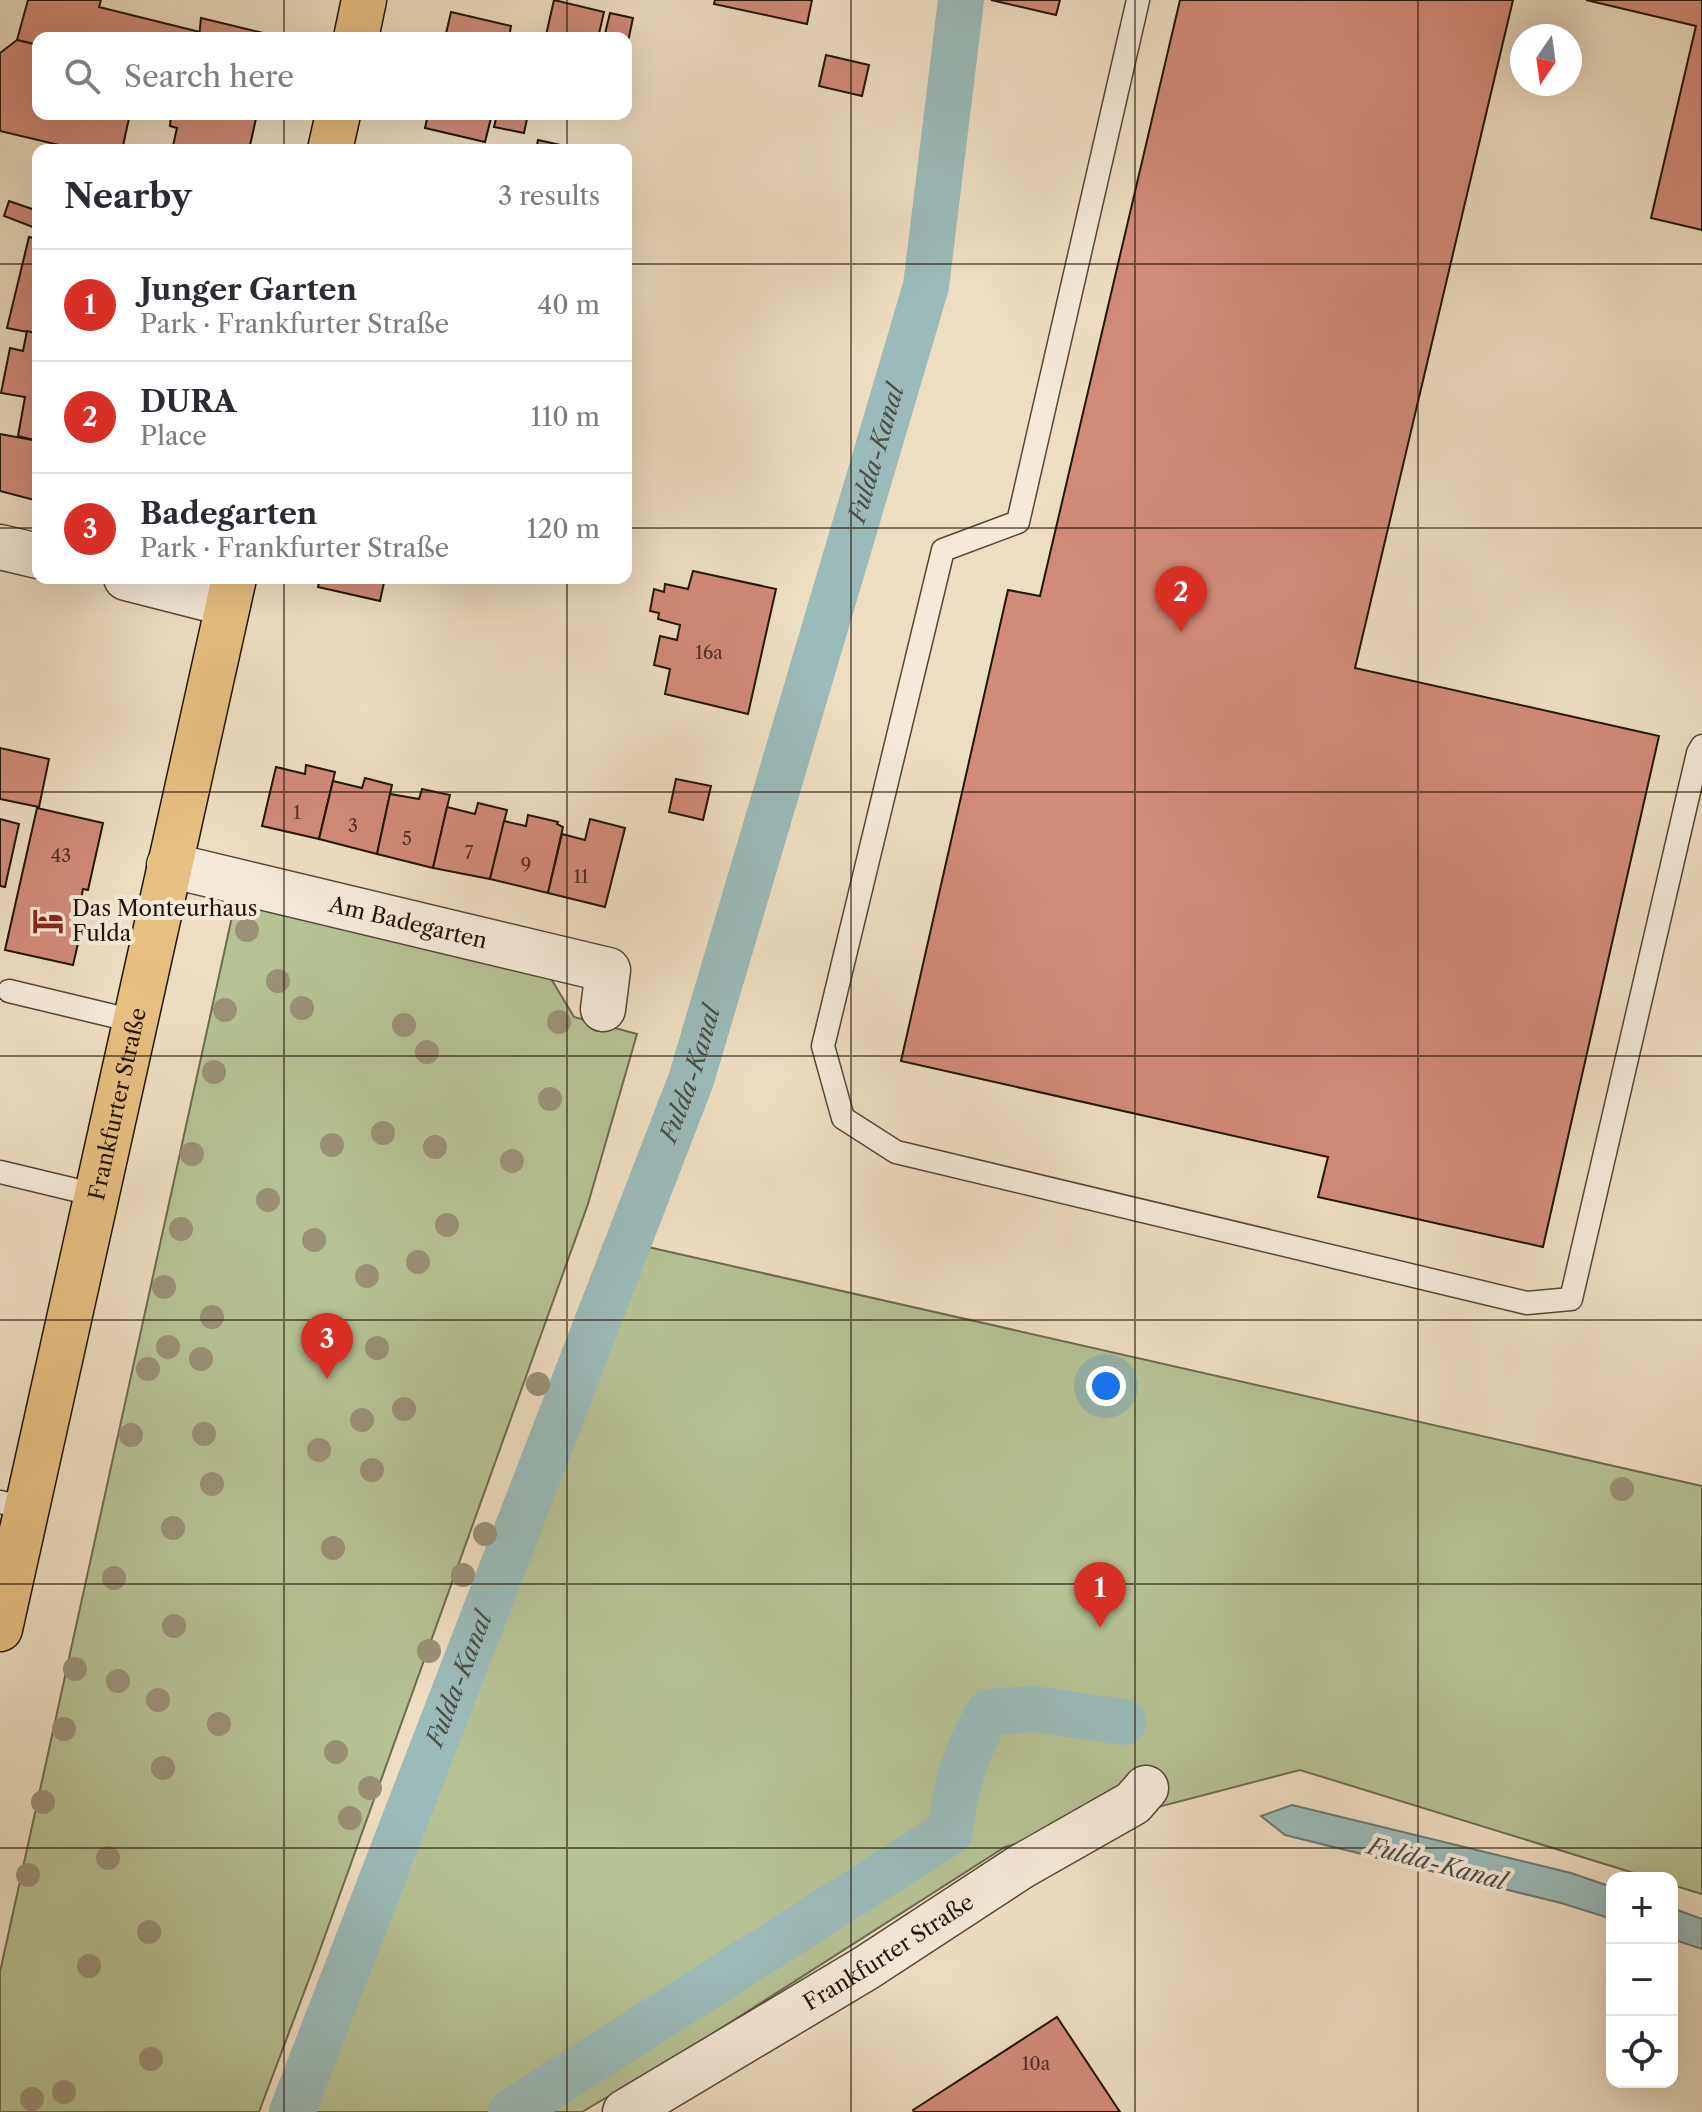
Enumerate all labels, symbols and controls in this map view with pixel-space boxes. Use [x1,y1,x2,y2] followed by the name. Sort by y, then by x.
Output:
[1510,24,1582,96] north arrow
[32,32,632,120] search box
[60,54,104,98] icon: search
[124,58,294,95] text: Search here
[64,175,192,217] text: Nearby
[498,180,600,212] text: 3 results
[140,271,357,308] text: Junger Garten
[84,289,96,321] text: 1
[537,289,600,321] text: 40 m
[140,308,449,340] text: Park · Frankfurter Straße
[841,379,911,528] water label: Fulda-Kanal
[140,383,237,420] text: DURA
[82,401,98,433] text: 2
[531,401,600,433] text: 110 m
[140,420,207,452] text: Place
[140,495,317,532] text: Badegarten
[83,513,97,545] text: 3
[526,513,600,545] text: 120 m
[140,532,449,564] text: Park · Frankfurter Straße
[1155,566,1207,632] pin: 2
[695,642,723,664] house number: 16a
[293,802,301,824] house number: 1
[348,815,358,837] house number: 3
[402,828,412,850] house number: 5
[465,842,474,864] house number: 7
[51,845,71,867] house number: 43
[521,854,531,876] house number: 9
[573,866,589,888] house number: 11
[325,891,490,955] street label: Am Badegarten
[72,895,257,947] place label: Das Monteurhaus Fulda
[31,904,65,938] hotel icon: Das Monteurhaus Fulda
[653,1000,727,1148] water label: Fulda-Kanal
[83,1005,152,1203] street label: Frankfurter Straße
[301,1313,353,1379] pin: 3
[1086,1366,1126,1406] your location
[1074,1562,1126,1628] pin: 1
[419,1605,499,1753] water label: Fulda-Kanal
[1363,1831,1512,1897] water label: Fulda-Kanal
[1606,1872,1678,2088] map controls
[1606,1872,1678,1944] button: +
[798,1888,979,2016] street label: Frankfurter Straße
[1606,1944,1678,2016] button: −
[1606,2016,1678,2088] button: locate
[1022,2053,1051,2075] house number: 10a

